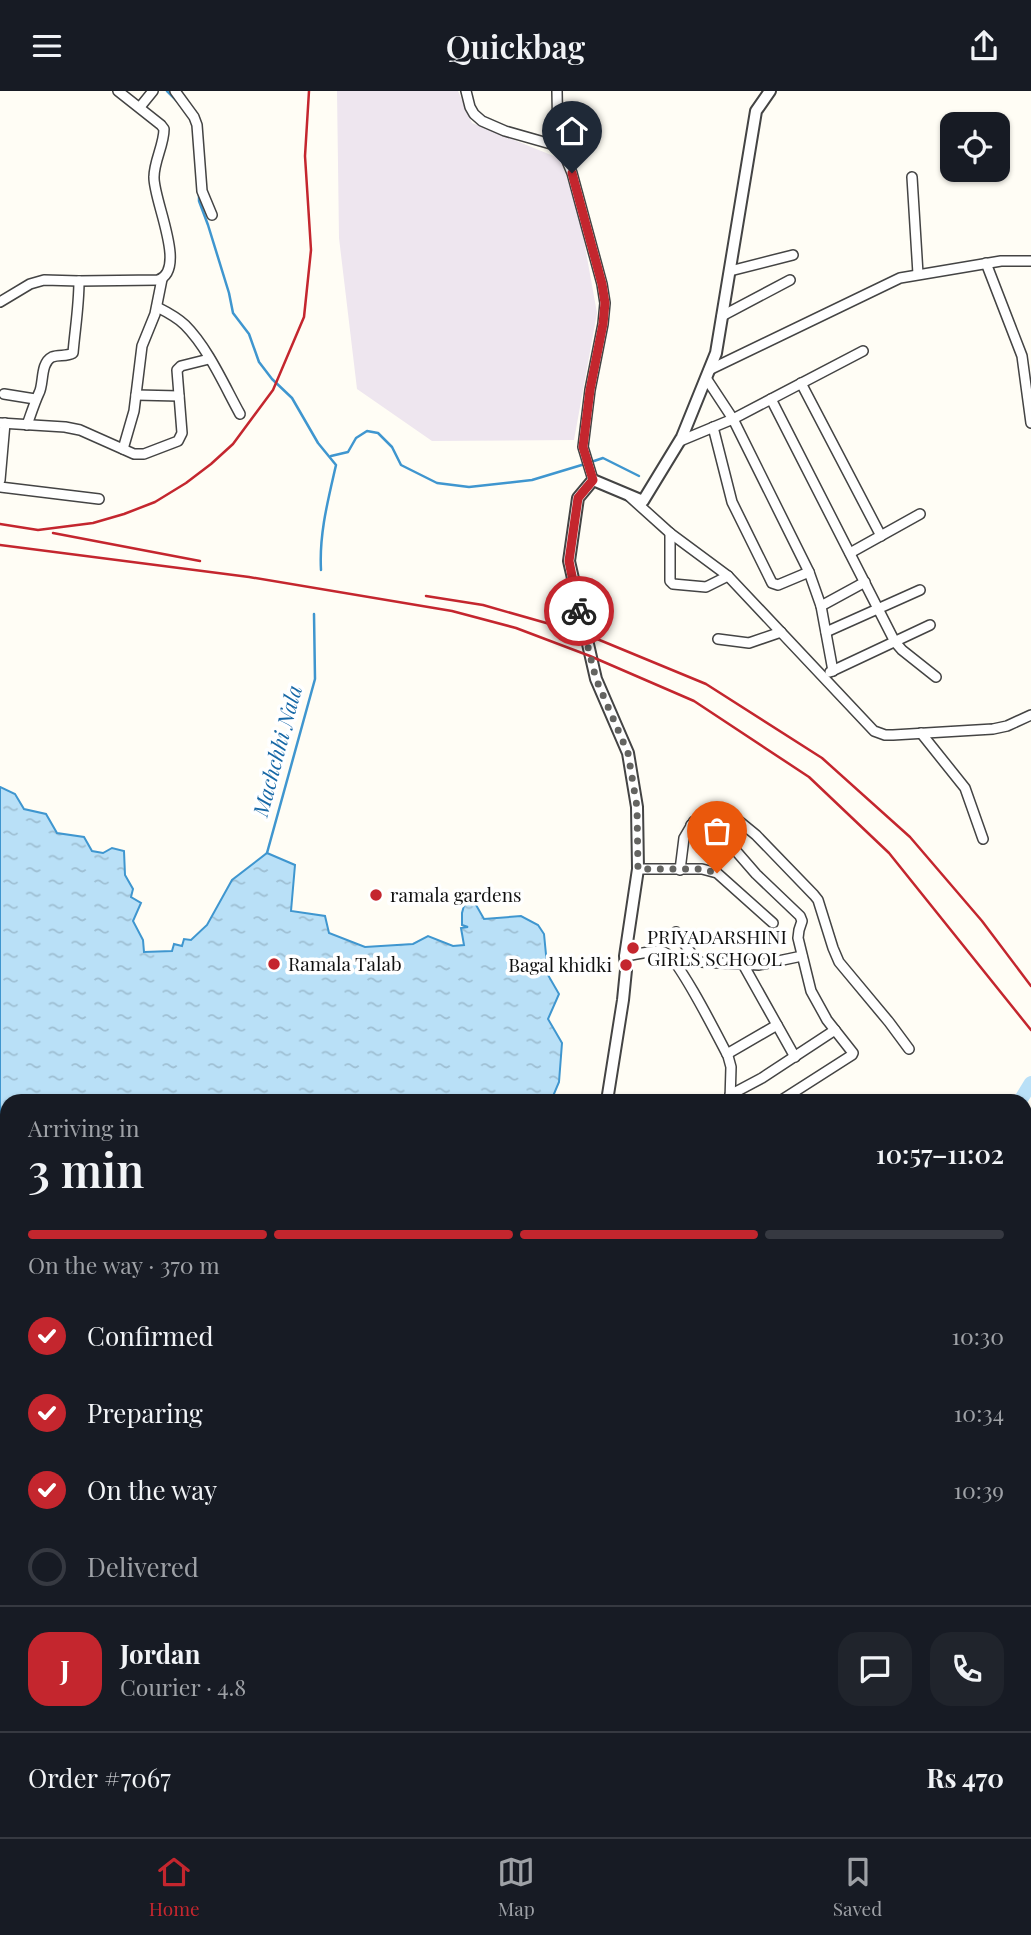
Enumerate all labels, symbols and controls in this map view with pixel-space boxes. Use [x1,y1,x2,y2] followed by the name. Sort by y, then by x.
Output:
[446,24,585,67] text: Quickbag
[28,27,66,65] icon: menu
[965,27,1003,65] icon: share
[542,101,602,173] pin
[553,112,591,150] icon: home
[940,112,1010,182] map controls
[940,112,1010,182] button: locate
[544,576,614,646] courier
[560,592,598,630] icon: bike
[245,682,307,820] water label: Machchhi Nala
[687,801,747,873] pin
[698,812,736,850] icon: bag
[390,881,522,907] place label: ramala gardens
[368,887,384,903] marker: ramala gardens
[647,923,787,971] place label: PRIYADARSHINI GIRLS SCHOOL
[625,940,641,956] marker: PRIYADARSHINI GIRLS SCHOOL
[288,950,402,976] place label: Ramala Talab
[508,951,612,977] place label: Bagal khidki
[266,956,282,972] marker: Ramala Talab
[618,957,634,973] marker: Bagal khidki
[28,1112,140,1143] text: Arriving in
[876,1136,1004,1171] text: 10:57–11:02
[28,1138,144,1200] text: 3 min
[28,1249,220,1280] text: On the way · 370 m
[28,1317,66,1355] icon: check
[87,1318,214,1353] text: Confirmed
[951,1320,1004,1351] text: 10:30
[28,1394,66,1432] icon: check
[87,1395,203,1430] text: Preparing
[954,1397,1004,1428] text: 10:34
[28,1471,66,1509] icon: check
[87,1472,217,1507] text: On the way
[953,1474,1004,1505] text: 10:39
[87,1549,199,1584] text: Delivered
[838,1632,912,1706] button: chat
[930,1632,1004,1706] button: phone
[120,1636,200,1671] text: Jordan
[60,1652,70,1687] text: J
[120,1671,246,1702] text: Courier · 4.8
[28,1760,171,1795] text: Order #7067
[927,1760,1004,1795] text: Rs 470
[149,1853,200,1921] tab: Home
[497,1853,535,1921] tab: Map
[833,1853,882,1921] tab: Saved

